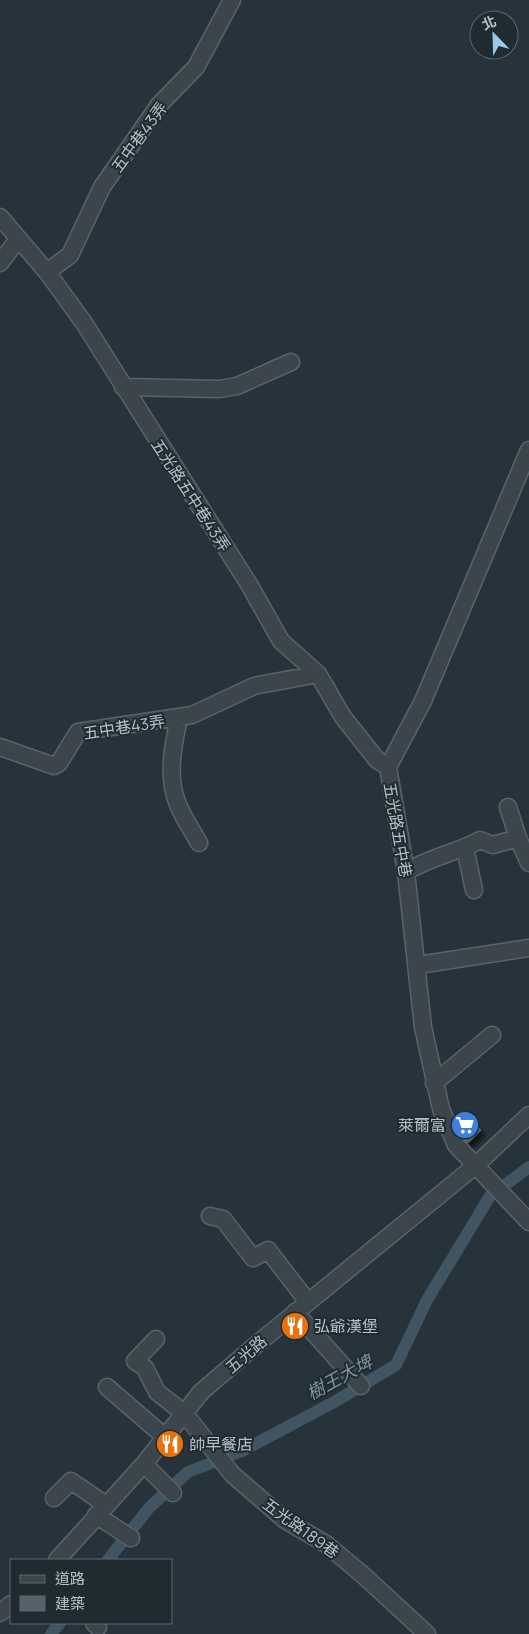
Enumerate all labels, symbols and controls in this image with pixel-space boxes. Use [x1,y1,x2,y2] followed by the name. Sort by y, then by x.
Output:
[469,10,519,60] north arrow
[479,11,499,34] text: 北
[106,97,172,177] street label: 五中巷43弄
[146,434,236,556] street label: 五光路五中巷43弄
[82,710,166,744] street label: 五中巷43弄
[379,781,417,879] street label: 五光路五中巷
[450,1110,480,1140] supermarket icon: 萊爾富
[398,1114,446,1136] place label: 萊爾富
[280,1311,310,1341] restaurant icon: 弘爺漢堡
[314,1315,378,1337] place label: 弘爺漢堡
[221,1330,271,1378] street label: 五光路
[302,1348,378,1405] water label: 樹王大埤
[155,1429,185,1459] restaurant icon: 帥早餐店
[189,1433,253,1455] place label: 帥早餐店
[258,1493,344,1563] street label: 五光路189巷
[10,1559,172,1624] legend
[55,1568,85,1589] text: 道路
[55,1593,85,1614] text: 建築

